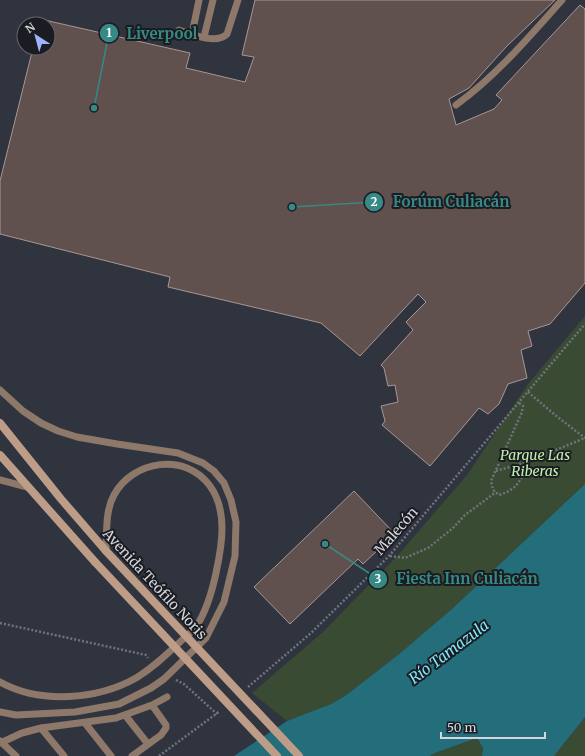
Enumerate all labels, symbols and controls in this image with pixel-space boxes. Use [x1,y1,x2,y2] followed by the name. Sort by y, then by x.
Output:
[16,16,56,56] north arrow
[22,20,38,36] text: N
[99,20,206,47] callout: Liverpool
[127,24,198,43] text: Liverpool
[106,25,112,40] text: 1
[364,188,517,215] callout: Forúm Culiacán
[393,192,509,211] text: Forúm Culiacán
[370,194,378,209] text: 2
[500,446,570,480] park label: Parque Las Riberas
[370,503,422,559] street label: Malecón
[98,524,211,643] street label: Avenida Teófilo Noris
[368,566,546,593] callout: Fiesta Inn Culiacán
[396,569,538,588] text: Fiesta Inn Culiacán
[375,571,382,586] text: 3
[405,615,492,688] water label: Río Tamazula
[441,714,545,740] scale bar
[447,720,476,735] text: 50 m

